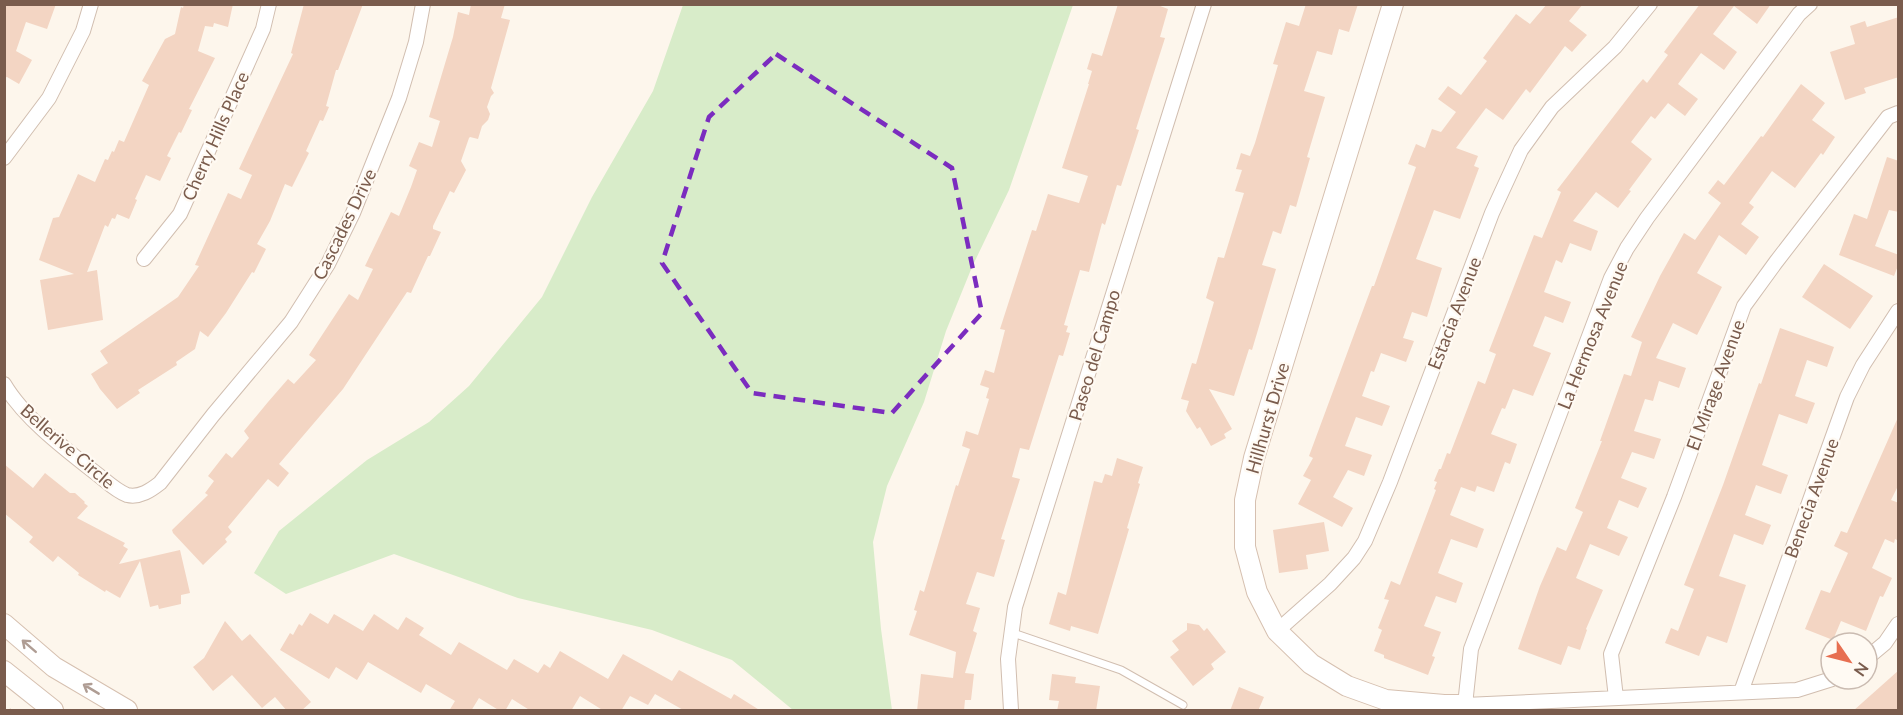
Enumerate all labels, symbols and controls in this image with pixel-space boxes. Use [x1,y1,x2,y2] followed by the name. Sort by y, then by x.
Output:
[177,68,253,204] street label: Cherry Hills Place
[308,165,380,283] street label: Cascades Drive
[1422,254,1486,372] street label: Estacia Avenue
[1552,258,1632,412] street label: La Hermosa Avenue
[1064,287,1124,423] street label: Paseo del Campo
[1681,317,1749,453] street label: El Mirage Avenue
[1241,360,1293,476] street label: Hillhurst Drive
[16,399,120,493] street label: Bellerive Circle
[1779,435,1843,561] street label: Benecia Avenue
[1819,631,1879,691] north arrow
[22,639,37,653] one-way arrow
[1850,659,1873,680] text: N
[83,683,100,695] one-way arrow

